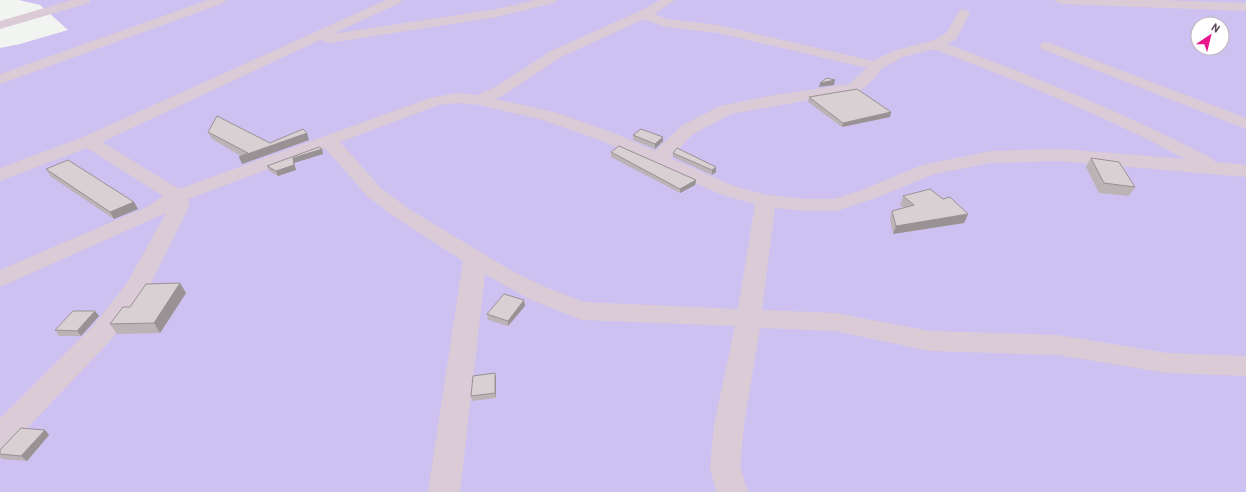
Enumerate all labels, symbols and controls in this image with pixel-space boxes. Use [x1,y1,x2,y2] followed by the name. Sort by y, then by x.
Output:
[1190,16,1230,56] north arrow
[1209,20,1223,35] text: N

